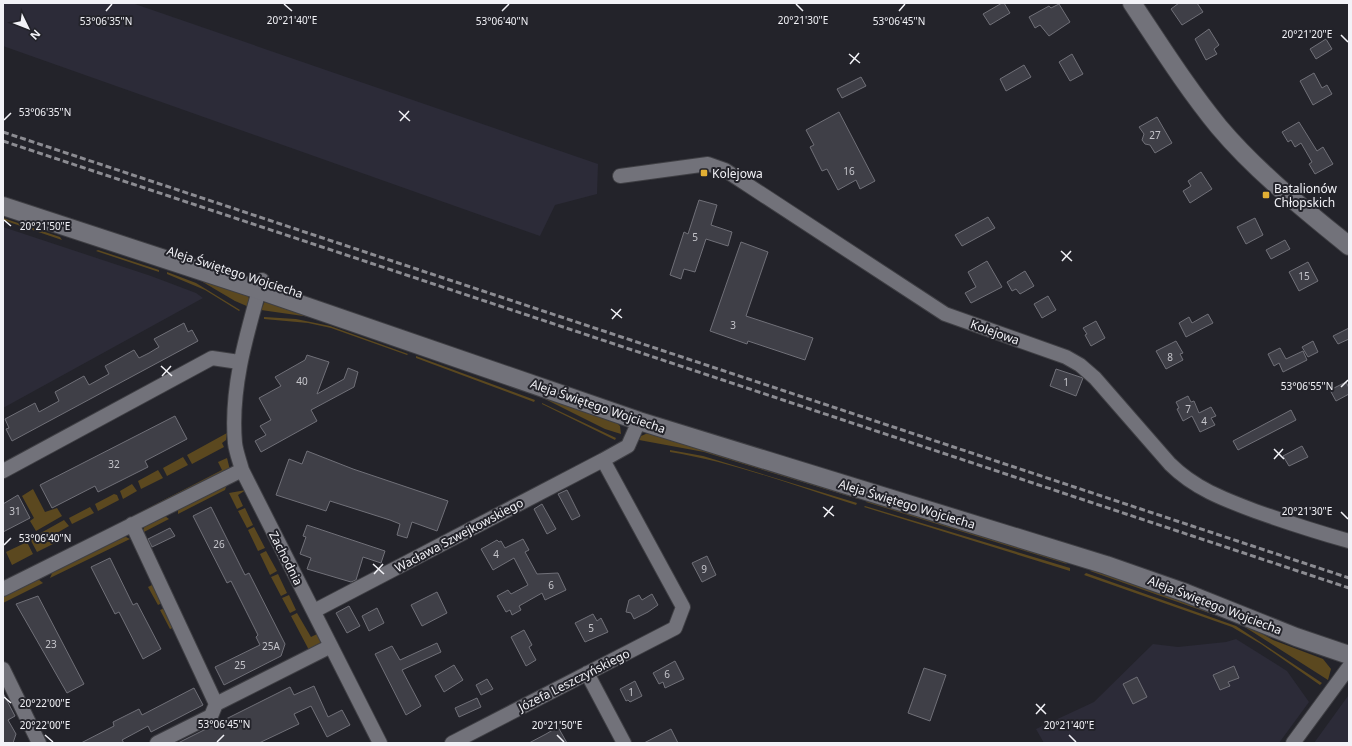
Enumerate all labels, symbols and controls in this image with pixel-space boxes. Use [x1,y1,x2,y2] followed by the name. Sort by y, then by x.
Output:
[8,8,48,48] north arrow
[267,13,317,27] text: 20°21'40"E
[778,13,828,27] text: 20°21'30"E
[80,14,132,28] text: 53°06'35"N
[476,14,528,28] text: 53°06'40"N
[873,14,925,28] text: 53°06'45"N
[27,27,44,44] text: N
[1282,27,1332,41] text: 20°21'20"E
[19,105,71,119] text: 53°06'35"N
[1149,128,1161,142] house number: 27
[843,164,855,178] house number: 16
[712,165,763,182] place label: Kolejowa
[699,168,709,178] marker: Kolejowa
[1274,180,1337,211] place label: Batalionów Chłopskich
[1261,190,1271,200] marker: Batalionów Chłopskich
[20,219,70,233] text: 20°21'50"E
[692,230,698,244] house number: 5
[165,242,305,302] street label: Aleja Świętego Wojciecha
[1298,269,1310,283] house number: 15
[968,315,1022,349] street label: Kolejowa
[730,318,736,332] house number: 3
[1167,350,1173,364] house number: 8
[296,374,308,388] house number: 40
[528,375,668,437] street label: Aleja Świętego Wojciecha
[1063,375,1069,389] house number: 1
[1281,379,1333,393] text: 53°06'55"N
[1185,402,1191,416] house number: 7
[1201,414,1207,428] house number: 4
[108,457,120,471] house number: 32
[837,475,977,533] street label: Aleja Świętego Wojciecha
[392,494,526,576] street label: Wacława Szwejkowskiego
[9,504,21,518] house number: 31
[1282,504,1332,518] text: 20°21'30"E
[265,528,307,588] street label: Zachodnia
[19,531,71,545] text: 53°06'40"N
[213,537,225,551] house number: 26
[493,547,499,561] house number: 4
[701,562,707,576] house number: 9
[1146,572,1284,638] street label: Aleja Świętego Wojciecha
[548,578,554,592] house number: 6
[588,621,594,635] house number: 5
[45,637,57,651] house number: 23
[262,639,281,653] house number: 25A
[515,645,633,716] street label: Józefa Leszczyńskiego
[234,658,246,672] house number: 25
[664,667,670,681] house number: 6
[628,685,634,699] house number: 1
[20,696,70,710] text: 20°22'00"E
[198,717,250,731] text: 53°06'45"N
[20,718,70,732] text: 20°22'00"E
[532,718,582,732] text: 20°21'50"E
[1044,718,1094,732] text: 20°21'40"E

